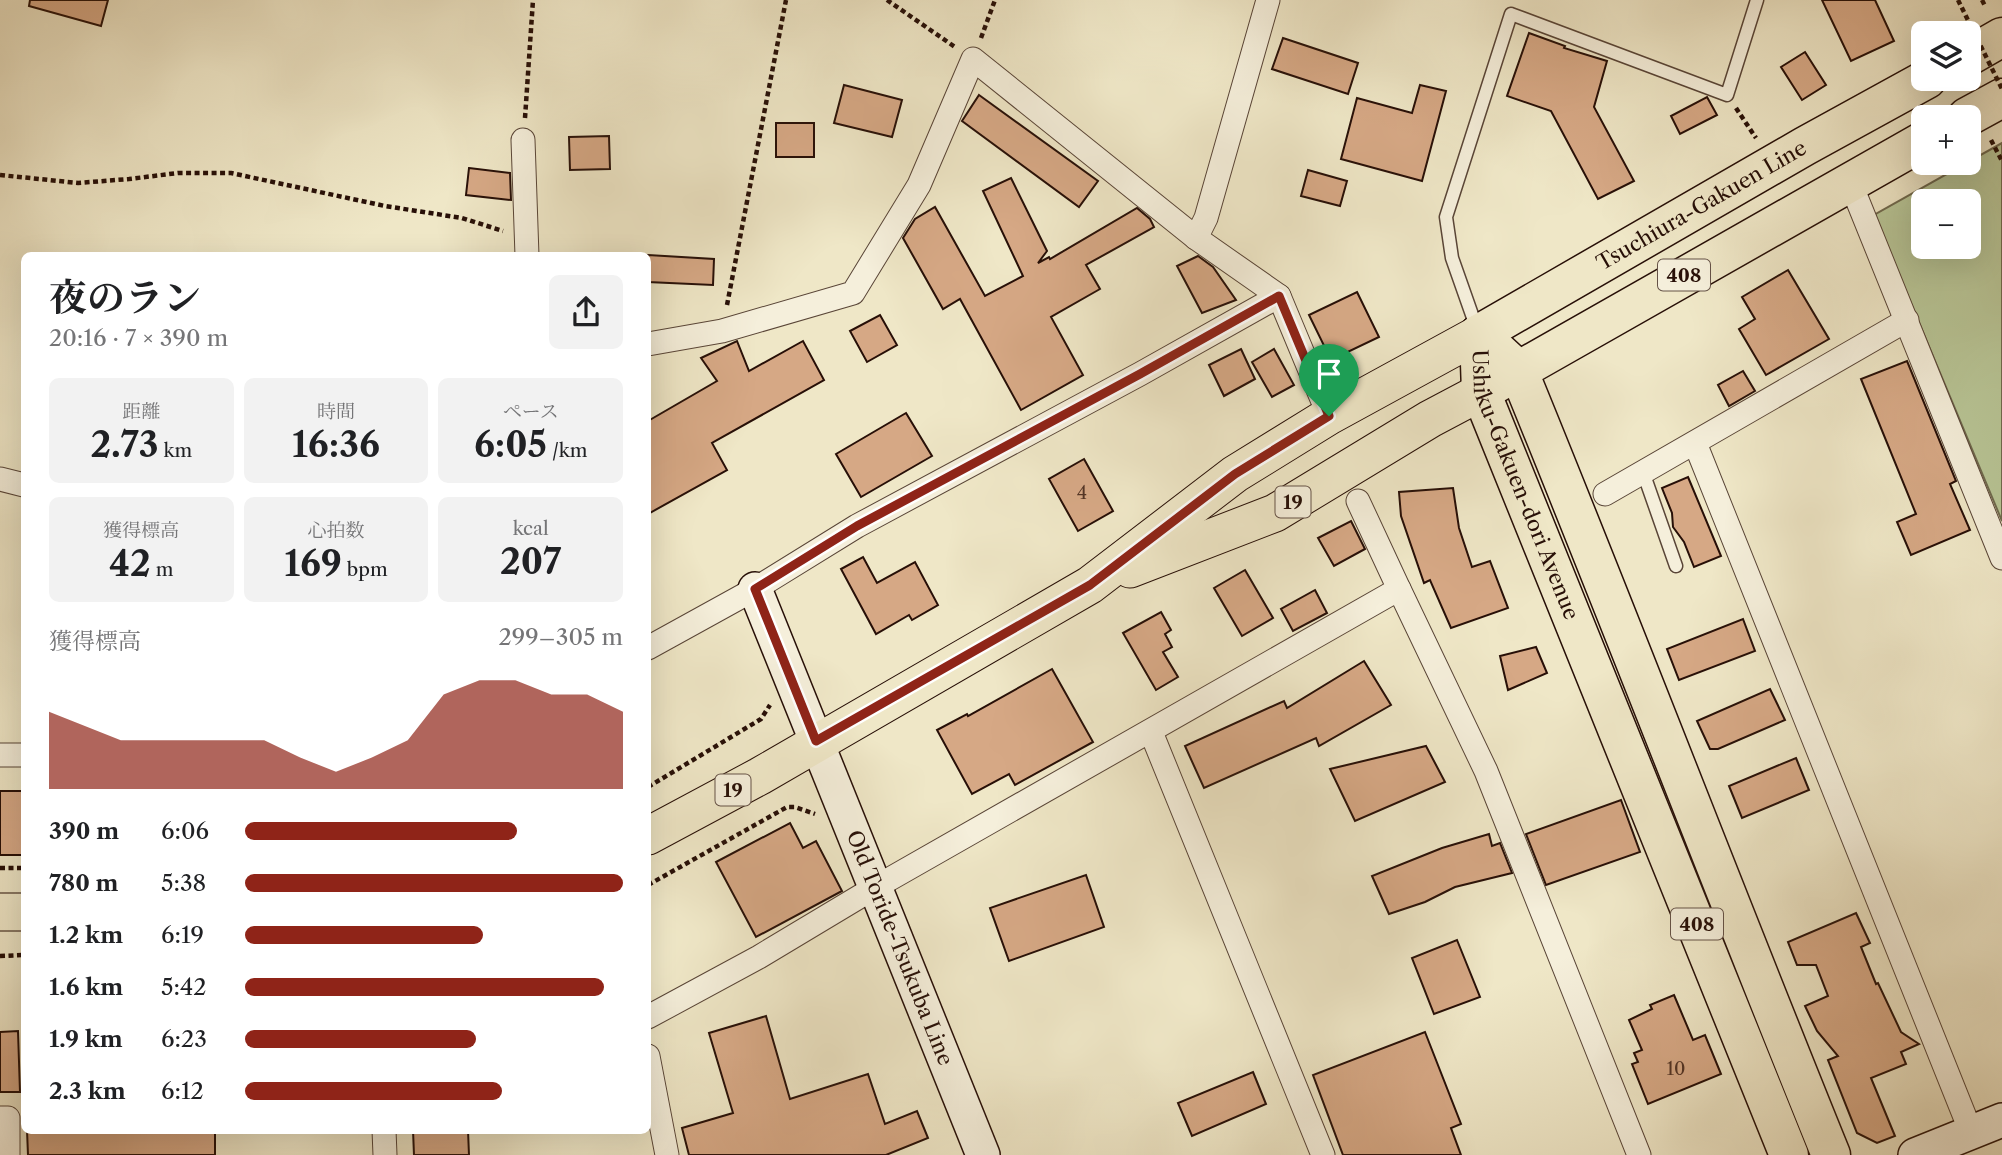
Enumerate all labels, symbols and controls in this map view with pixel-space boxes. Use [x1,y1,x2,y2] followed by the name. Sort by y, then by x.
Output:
[1911,21,1981,259] map controls
[1911,21,1981,91] button: layers
[1911,105,1981,175] button: +
[1592,135,1811,275] street label: Tsuchiura-Gakuen Line
[1911,189,1981,259] button: −
[1658,260,1710,290] road number: 408
[49,274,201,321] text: 夜のラン
[549,275,623,349] button: share
[49,324,228,352] text: 20:16 · 7 × 390 m
[1299,344,1359,416] pin
[1468,349,1585,623] street label: Ushiku-Gakuen-dori Avenue
[1310,355,1348,393] icon: arrive
[122,400,160,423] text: 距離
[317,400,355,423] text: 時間
[503,400,559,423] text: ペース
[90,423,158,466] text: 2.73
[292,423,380,466] text: 16:36
[474,423,547,466] text: 6:05
[158,439,192,462] text: km
[547,439,587,462] text: /km
[1077,482,1087,504] house number: 4
[1276,486,1310,517] road number: 19
[513,517,549,540] text: kcal
[103,519,179,542] text: 獲得標高
[307,519,365,542] text: 心拍数
[500,540,561,583] text: 207
[109,542,151,585] text: 42
[284,542,342,585] text: 169
[151,558,173,581] text: m
[342,558,388,581] text: bpm
[498,623,623,651] text: 299–305 m
[49,627,141,655] text: 獲得標高
[716,775,750,806] road number: 19
[49,817,119,845] text: 390 m
[161,817,209,845] text: 6:06
[842,827,959,1069] street label: Old Toride-Tsukuba Line
[49,869,119,897] text: 780 m
[161,869,206,897] text: 5:38
[1671,908,1723,940] road number: 408
[49,921,123,949] text: 1.2 km
[161,921,204,949] text: 6:19
[49,973,123,1001] text: 1.6 km
[161,973,206,1001] text: 5:42
[49,1025,123,1053] text: 1.9 km
[161,1025,207,1053] text: 6:23
[1667,1058,1685,1080] house number: 10
[49,1077,126,1105] text: 2.3 km
[161,1077,204,1105] text: 6:12

